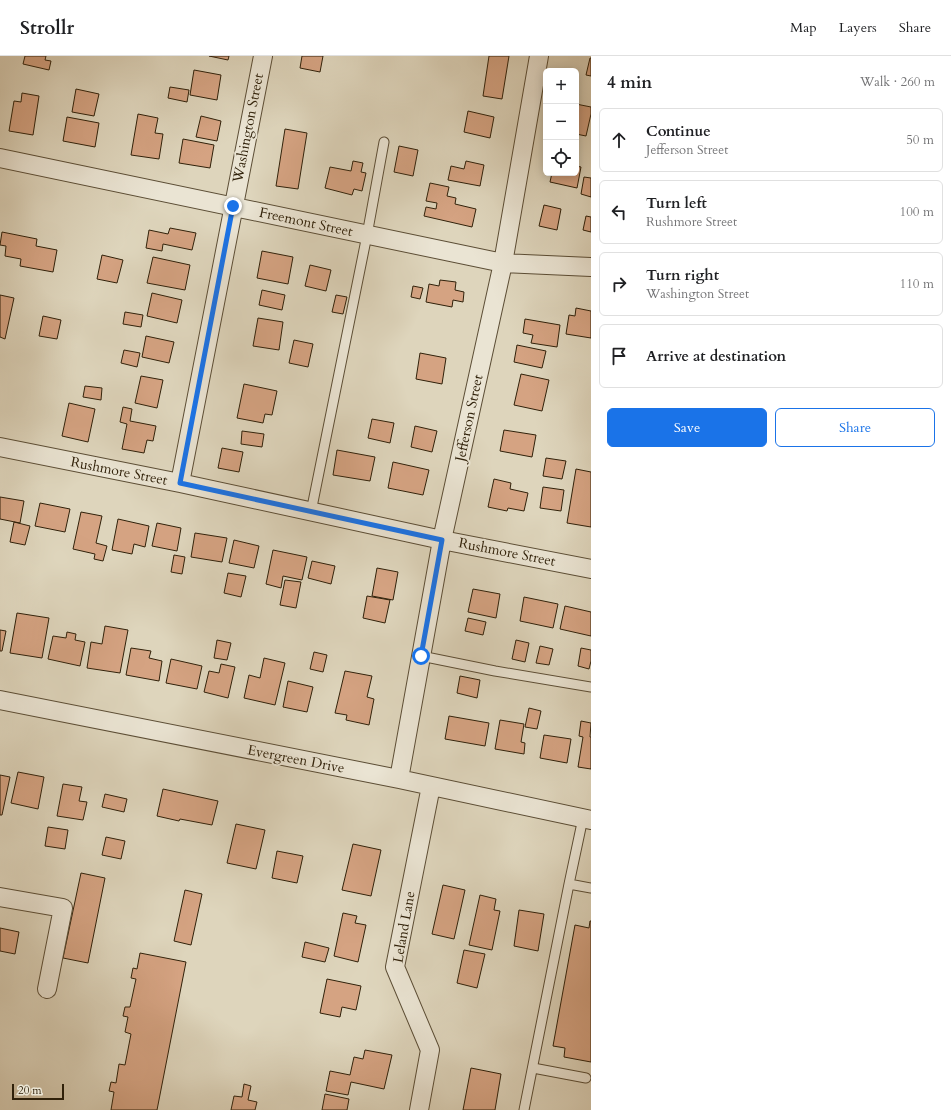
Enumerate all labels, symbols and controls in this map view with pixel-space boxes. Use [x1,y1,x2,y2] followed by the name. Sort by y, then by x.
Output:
[20,15,74,41] text: Strollr
[790,18,817,37] text: Map
[839,18,877,37] text: Layers
[899,18,931,37] text: Share
[543,68,579,176] map controls
[543,68,579,104] button: +
[228,71,268,185] street label: Washington Street
[607,71,652,94] text: 4 min
[860,73,935,91] text: Walk · 260 m
[543,104,579,140] button: −
[646,121,711,141] text: Continue
[608,129,630,151] icon: ahead
[906,131,934,149] text: 50 m
[543,140,579,176] button: locate
[646,141,728,159] text: Jefferson Street
[646,193,707,213] text: Turn left
[224,197,242,215] route end
[608,201,630,223] icon: left
[258,203,355,241] street label: Freemont Street
[900,203,934,221] text: 100 m
[646,213,737,231] text: Rushmore Street
[646,265,719,285] text: Turn right
[608,273,630,295] icon: right
[900,275,934,293] text: 110 m
[646,285,749,303] text: Washington Street
[608,345,630,367] icon: arrive
[646,346,786,366] text: Arrive at destination
[450,372,488,465] street label: Jefferson Street
[607,408,767,447] button: Save
[775,408,935,447] button: Share
[69,452,170,490] street label: Rushmore Street
[457,533,558,571] street label: Rushmore Street
[412,647,430,665] route start
[246,740,346,778] street label: Evergreen Drive
[388,890,420,964] street label: Leland Lane
[12,1082,64,1101] scale bar
[18,1083,42,1098] text: 20 m

